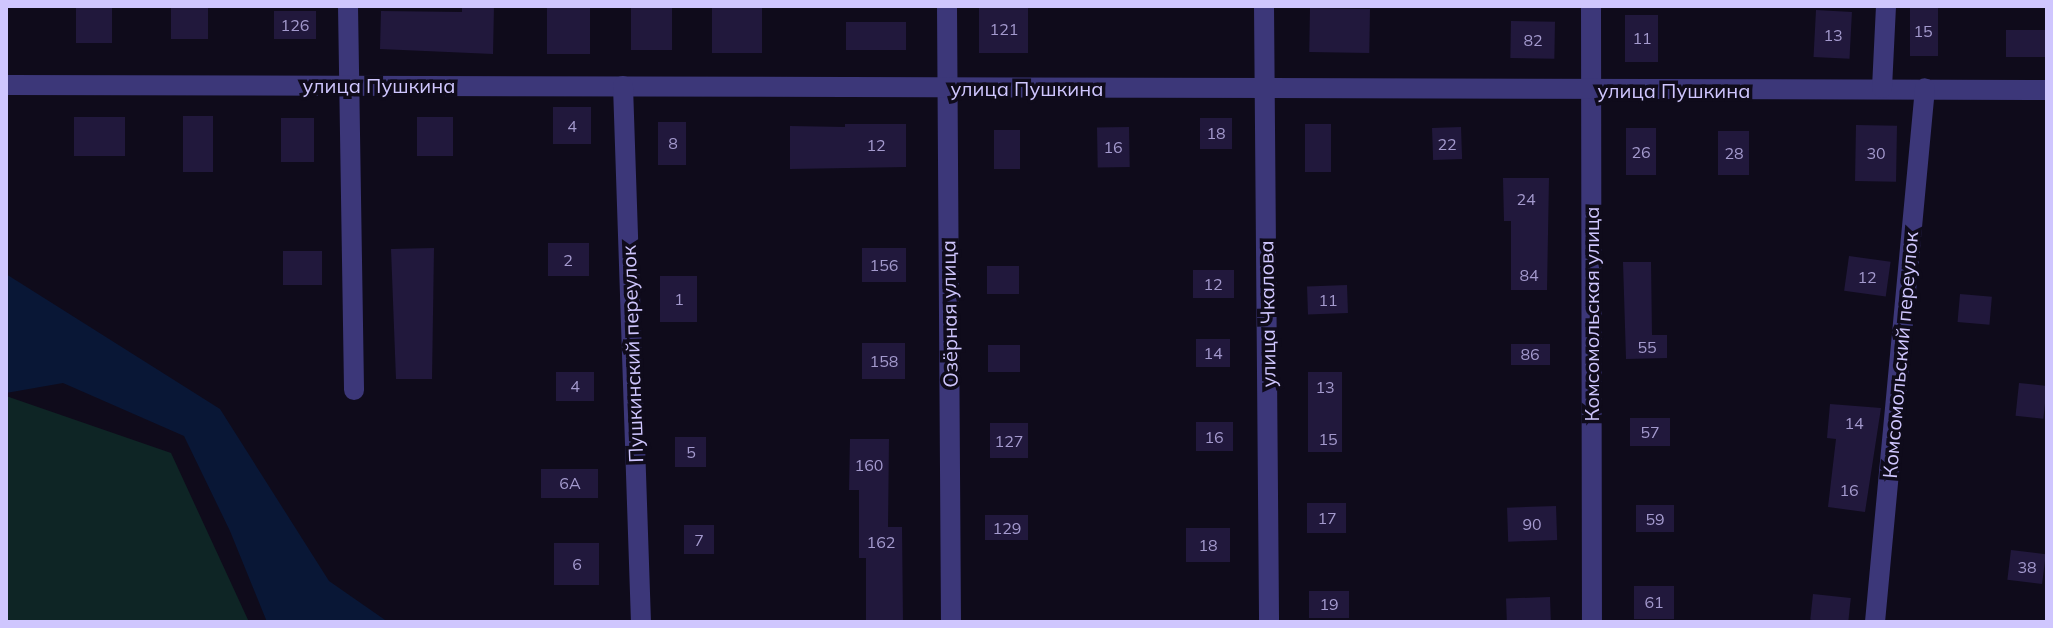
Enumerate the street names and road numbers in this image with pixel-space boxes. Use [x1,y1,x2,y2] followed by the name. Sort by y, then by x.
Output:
[303,73,455,97] street label: улица Пушкина
[951,76,1103,100] street label: улица Пушкина
[1598,78,1750,102] street label: улица Пушкина
[1579,207,1603,421] street label: Комсомольская улица
[1877,231,1923,479] street label: Комсомольский переулок
[936,240,962,388] street label: Озёрная улица
[1254,240,1280,388] street label: улица Чкалова
[616,245,648,463] street label: Пушкинский переулок

